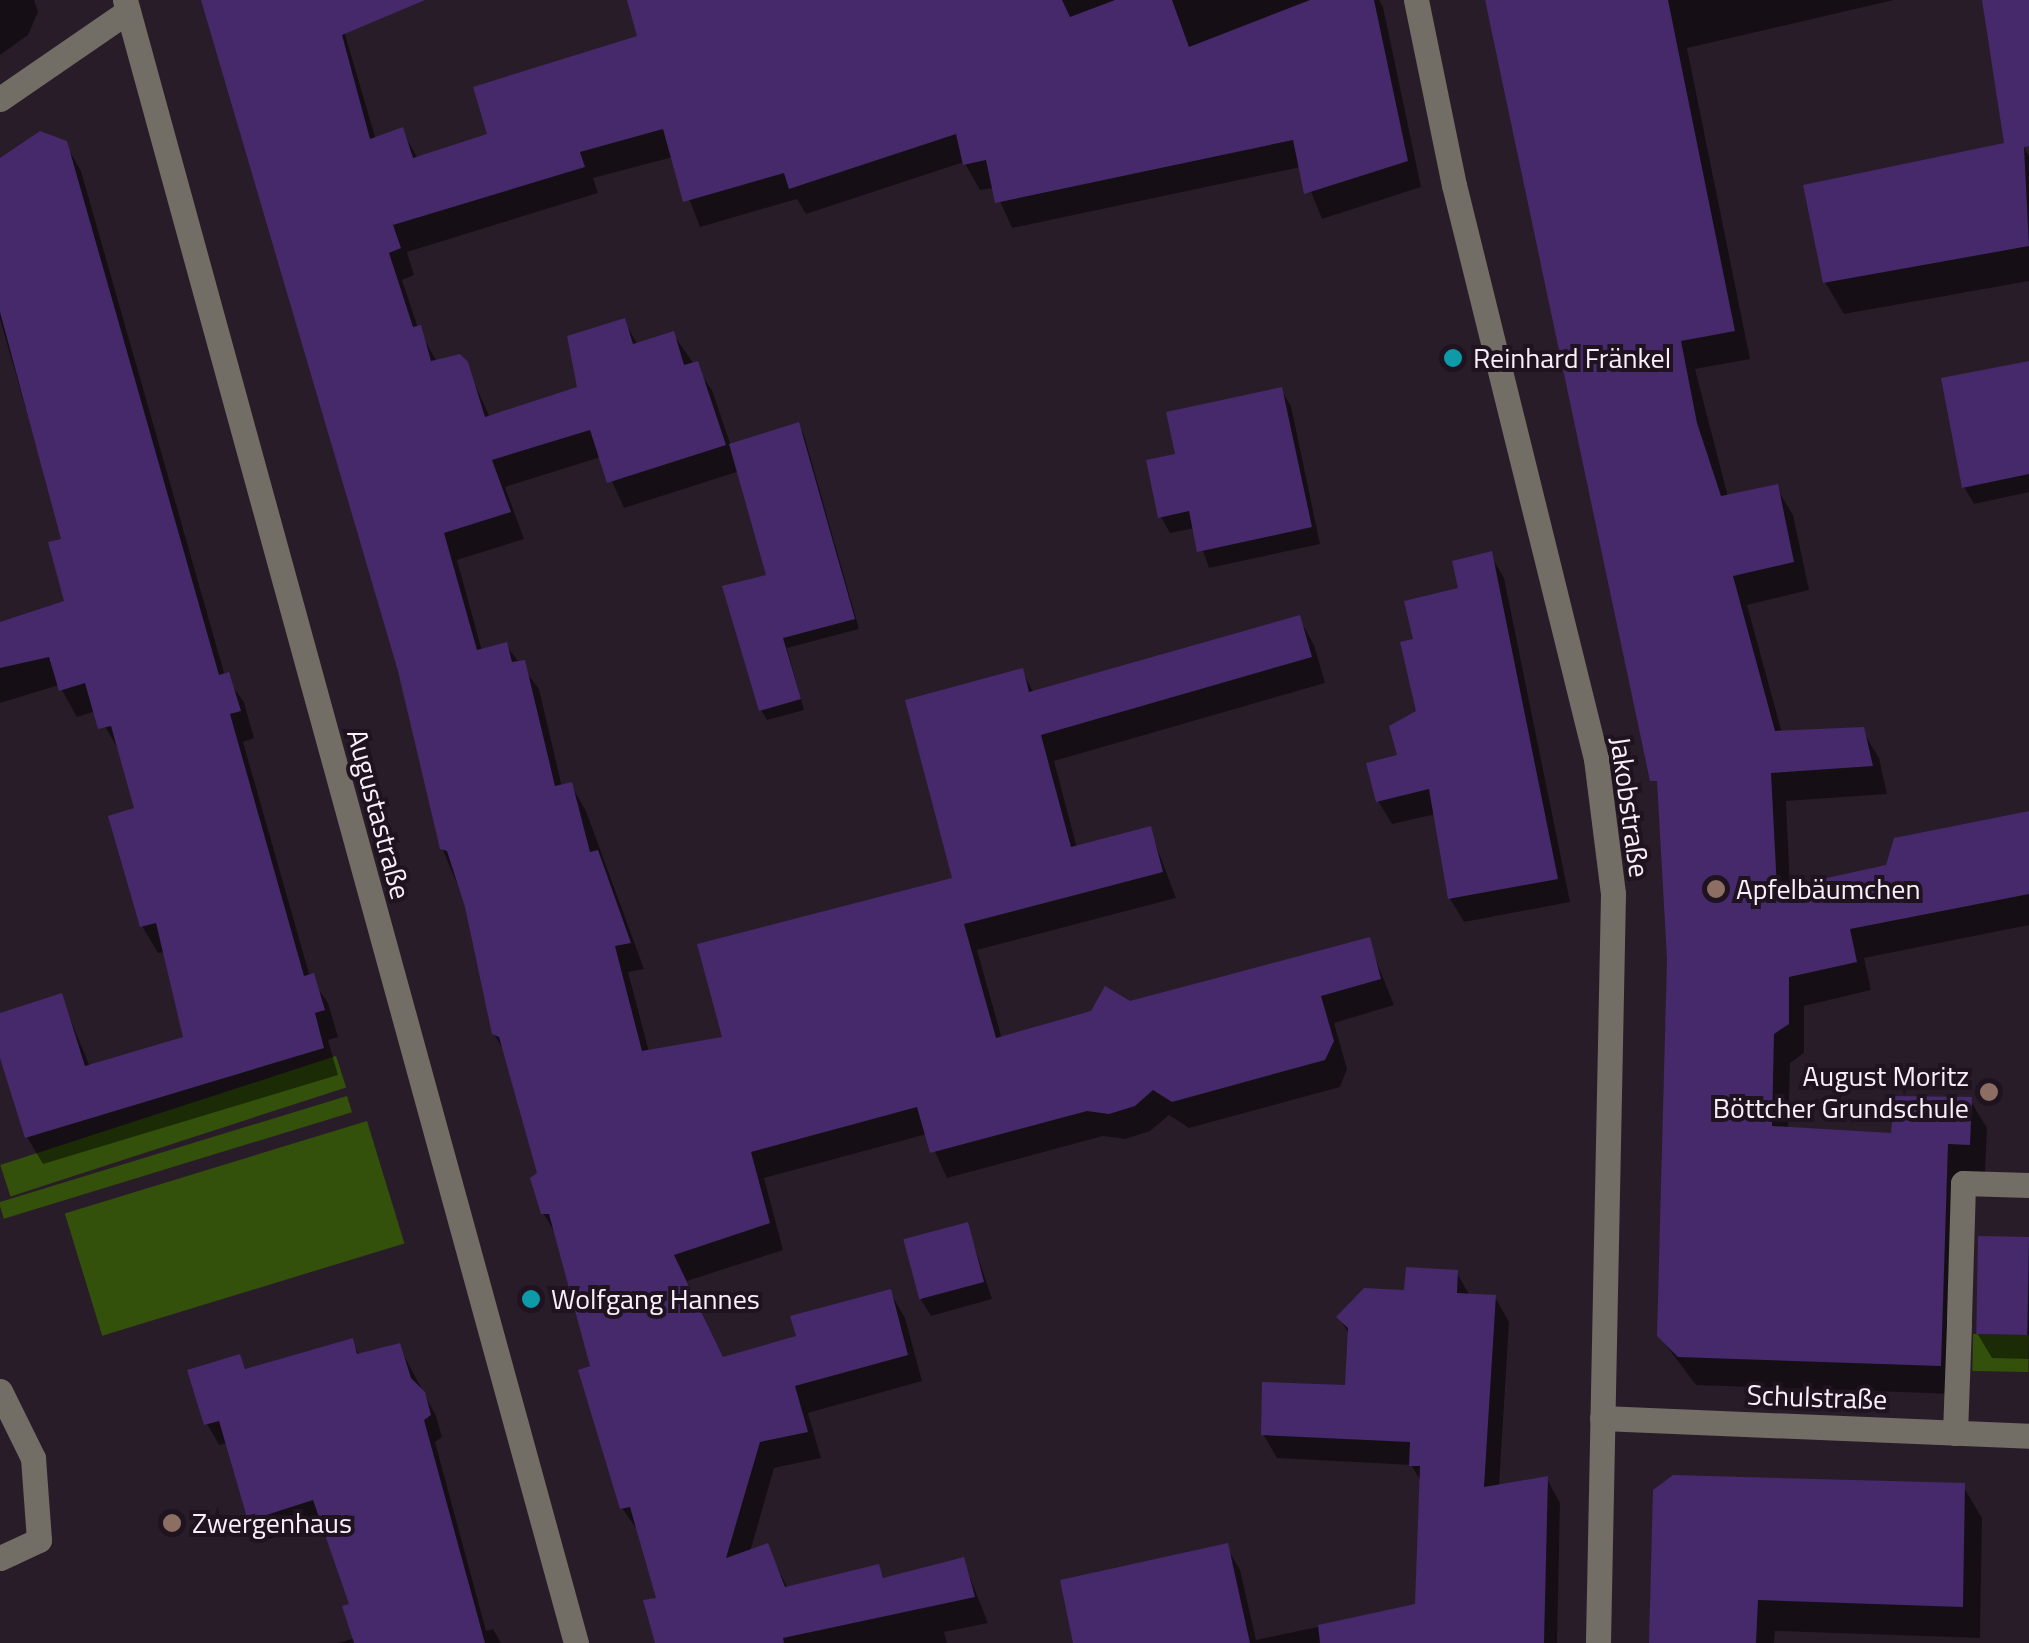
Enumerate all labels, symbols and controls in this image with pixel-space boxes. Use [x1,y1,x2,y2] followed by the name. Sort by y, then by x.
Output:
[1473,341,1671,375] place label: Reinhard Fränkel
[1442,347,1464,369] marker: Reinhard Fränkel
[340,725,418,903] street label: Augustastraße
[1604,735,1656,879] street label: Jakobstraße
[1736,872,1921,906] place label: Apfelbäumchen
[1705,878,1727,900] marker: Apfelbäumchen
[1713,1059,1969,1125] place label: August Moritz Böttcher Grundschule
[1978,1081,2000,1103] marker: August Moritz Böttcher Grundschule
[551,1282,760,1316] place label: Wolfgang Hannes
[520,1288,542,1310] marker: Wolfgang Hannes
[1746,1378,1888,1416] street label: Schulstraße
[192,1506,352,1540] place label: Zwergenhaus
[161,1512,183,1534] marker: Zwergenhaus

